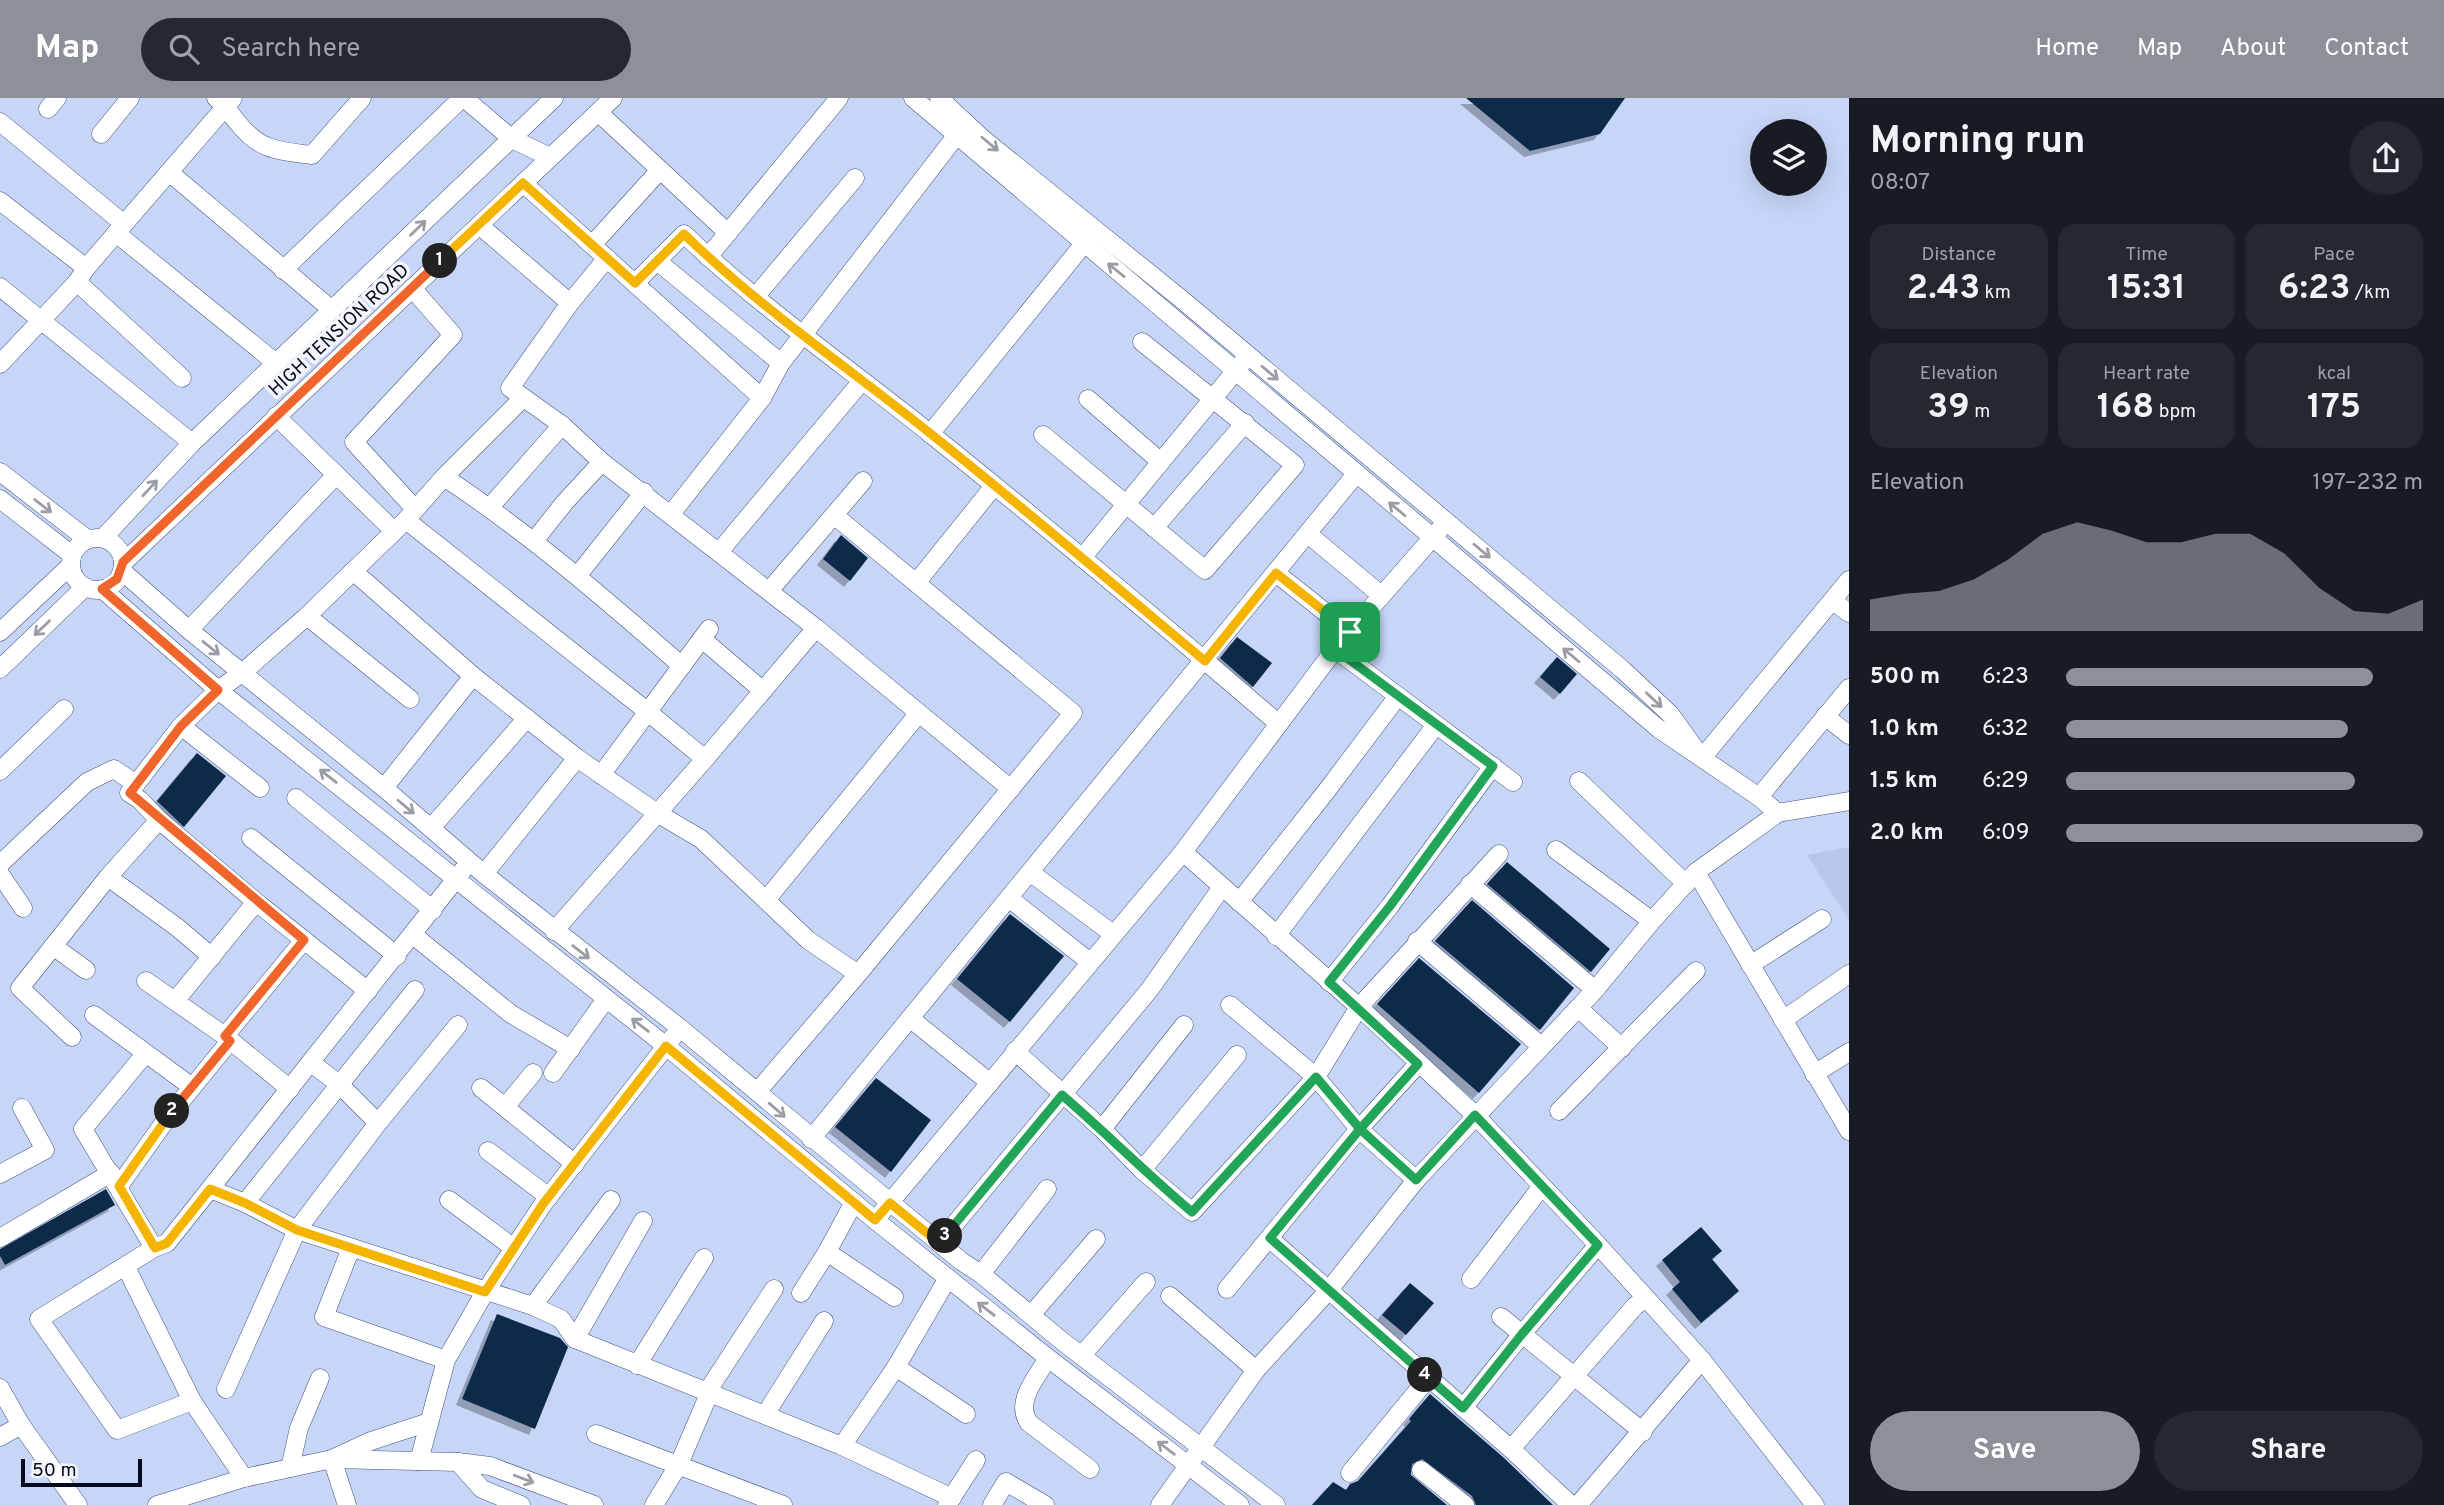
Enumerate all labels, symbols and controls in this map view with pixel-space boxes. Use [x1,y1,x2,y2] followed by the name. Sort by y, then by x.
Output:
[141,18,631,81] search box
[35,28,99,70] text: Map
[165,30,203,68] icon: search
[221,33,360,66] text: Search here
[2035,34,2099,64] text: Home
[2137,34,2182,64] text: Map
[2220,34,2286,64] text: About
[2324,34,2409,64] text: Contact
[1870,118,2086,167] text: Morning run
[1750,119,1827,196] map controls
[1750,119,1827,196] button: layers
[2349,121,2423,195] button: share
[980,136,998,151] one-way arrow
[1870,169,1930,198] text: 08:07
[409,219,426,236] one-way arrow
[1922,243,1996,267] text: Distance
[2125,243,2168,267] text: Time
[2313,243,2355,267] text: Pace
[422,244,458,278] pin: 1
[436,248,443,272] text: 1
[264,259,415,402] street label: HIGH TENSION ROAD
[1107,262,1125,277] one-way arrow
[1907,267,1980,311] text: 2.43
[2107,267,2186,311] text: 15:31
[2278,267,2350,311] text: 6:23
[1980,281,2011,305] text: km
[2350,281,2390,305] text: /km
[1920,362,1998,386] text: Elevation
[2103,362,2190,386] text: Heart rate
[2317,362,2351,386] text: kcal
[1260,365,1278,381] one-way arrow
[1927,386,1970,430] text: 39
[2097,386,2154,430] text: 168
[2307,386,2361,430] text: 175
[1970,400,1990,424] text: m
[2154,400,2196,424] text: bpm
[1870,469,1965,498] text: Elevation
[2312,469,2423,498] text: 197–232 m
[141,480,158,497] one-way arrow
[34,498,52,513] one-way arrow
[1389,501,1407,517] one-way arrow
[1472,543,1490,559] one-way arrow
[1320,602,1380,662] pin
[1331,613,1369,651] icon: arrive
[34,620,51,637] one-way arrow
[201,640,219,655] one-way arrow
[1563,647,1581,663] one-way arrow
[1870,663,1940,692] text: 500 m
[1982,663,2029,692] text: 6:23
[1645,691,1662,708] one-way arrow
[1870,715,1939,744] text: 1.0 km
[1982,715,2028,744] text: 6:32
[1870,767,1938,796] text: 1.5 km
[1982,767,2029,796] text: 6:29
[320,769,338,784] one-way arrow
[397,799,415,815] one-way arrow
[1870,819,1944,848] text: 2.0 km
[1982,819,2029,848] text: 6:09
[571,945,590,960] one-way arrow
[631,1018,649,1033] one-way arrow
[154,1094,190,1128] pin: 2
[166,1098,177,1122] text: 2
[768,1102,786,1118] one-way arrow
[928,1218,962,1254] pin: 3
[939,1223,950,1247] text: 3
[978,1301,996,1317] one-way arrow
[1408,1358,1442,1392] pin: 4
[1418,1362,1431,1386] text: 4
[1870,1411,2140,1491] button: Save
[2154,1411,2423,1491] button: Share
[1157,1441,1176,1456] one-way arrow
[21,1456,142,1488] scale bar
[32,1459,77,1483] text: 50 m
[512,1473,534,1486] one-way arrow

